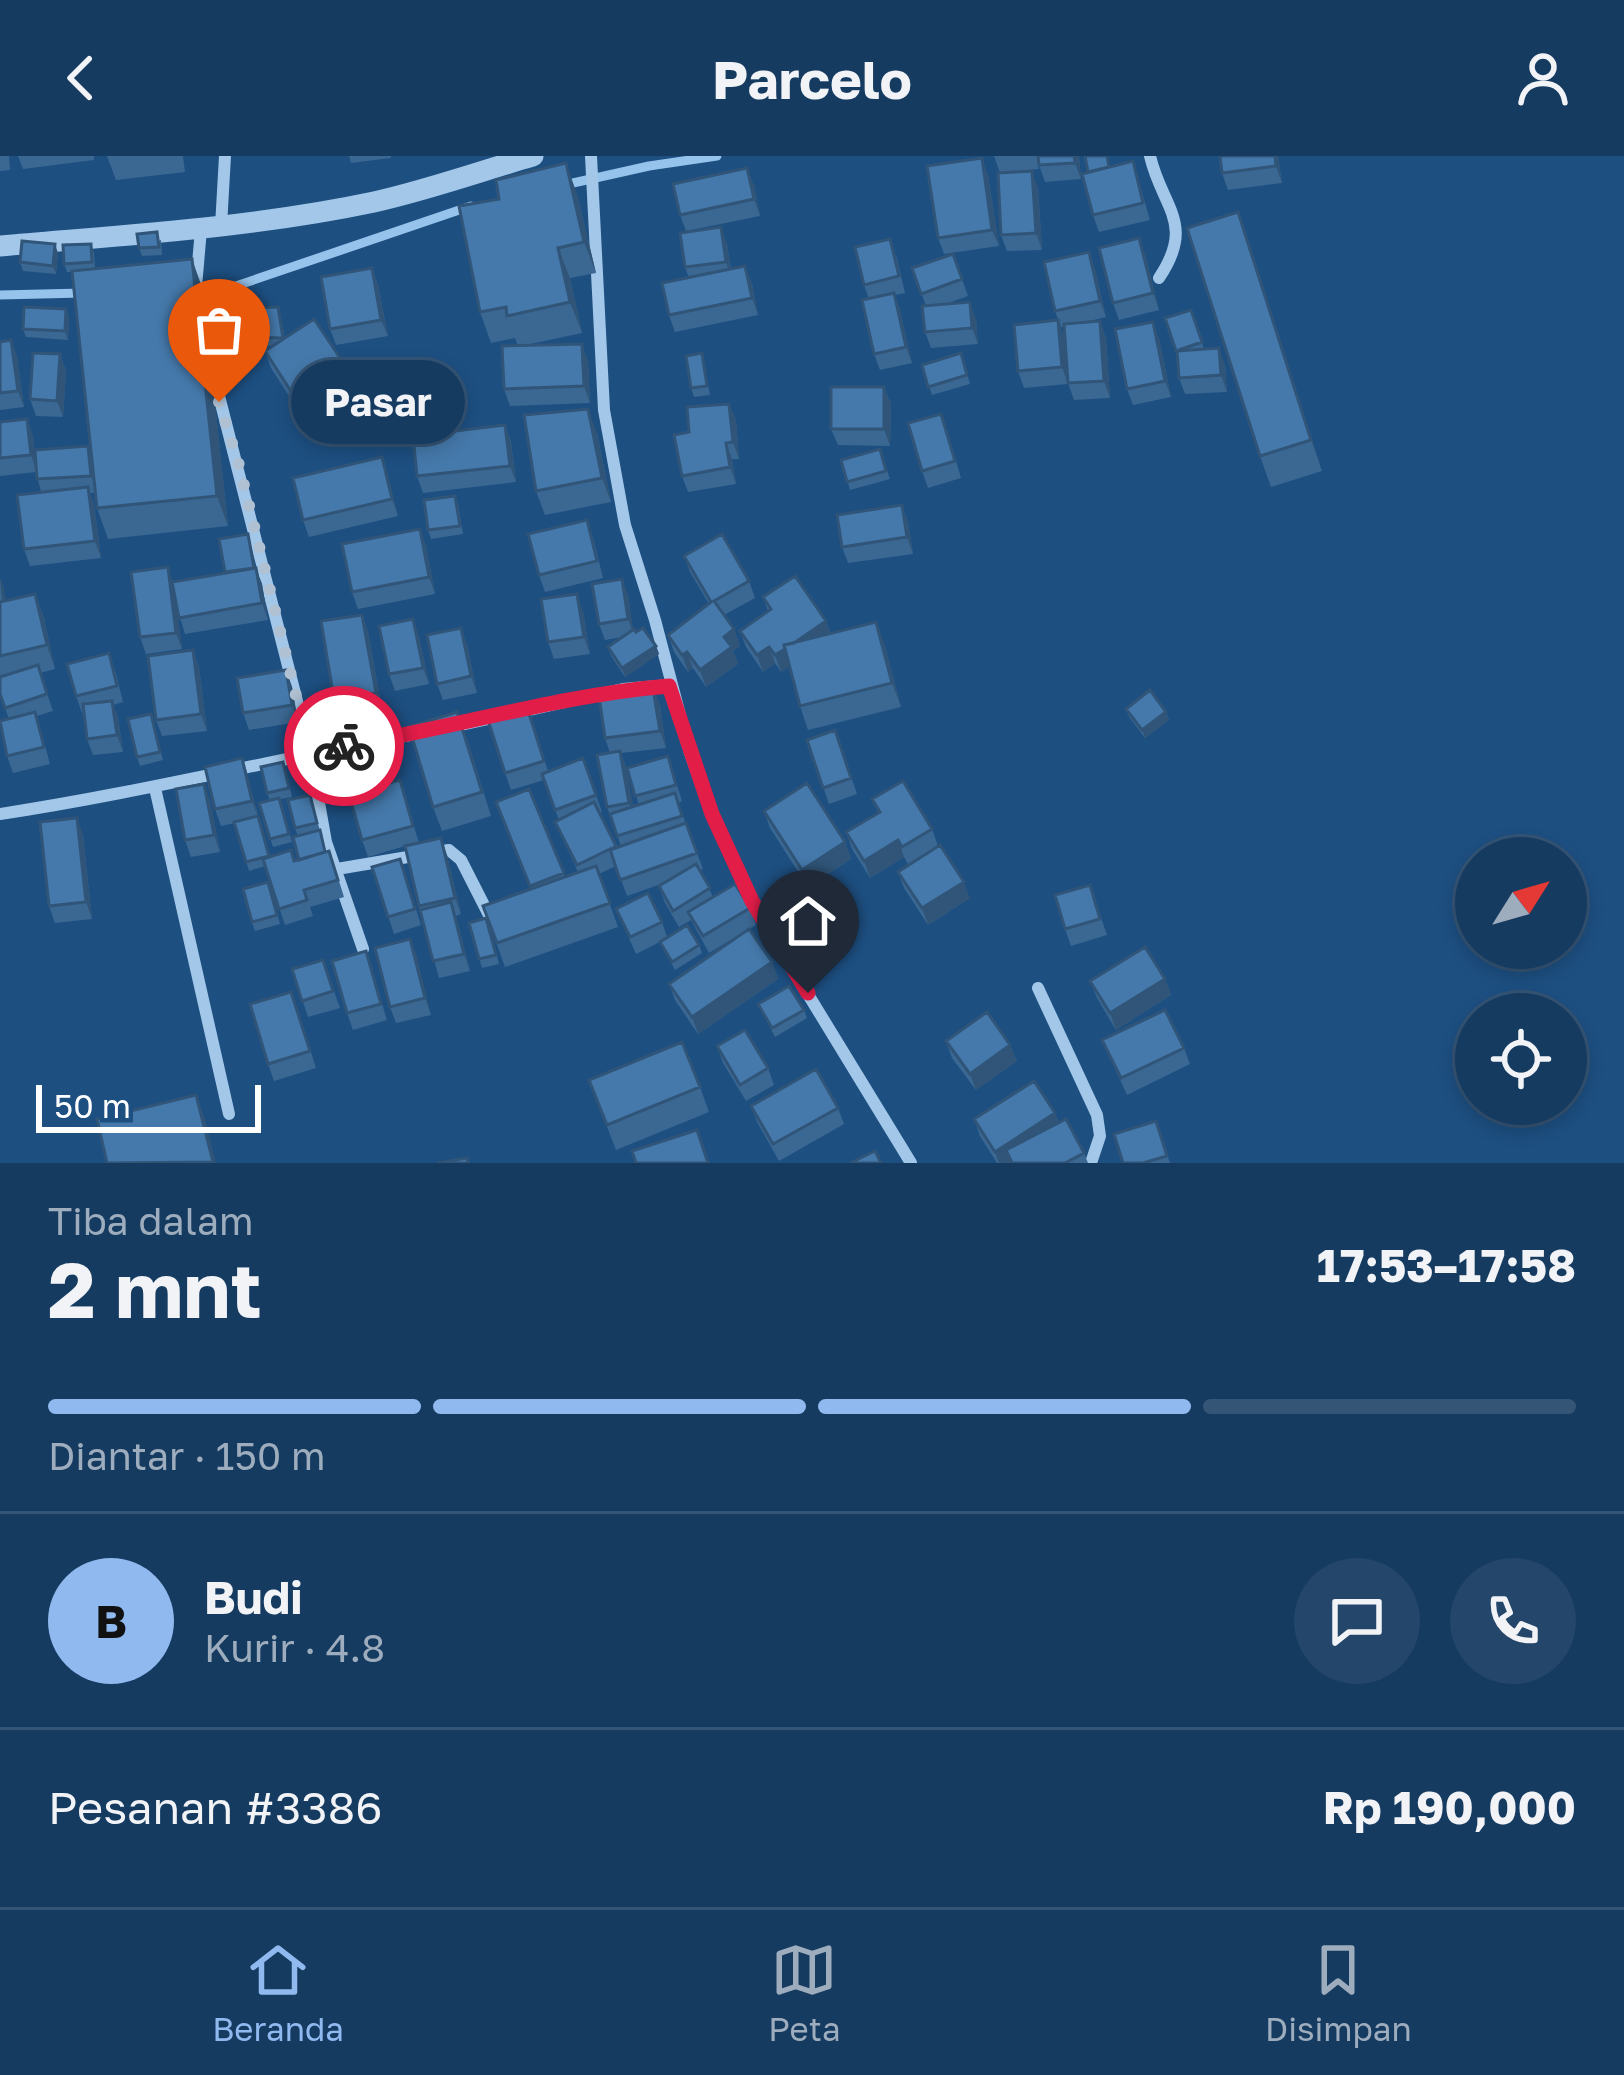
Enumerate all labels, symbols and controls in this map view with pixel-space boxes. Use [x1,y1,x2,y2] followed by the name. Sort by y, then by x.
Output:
[48,45,114,111] icon: back
[1510,45,1576,111] icon: person
[712,46,912,111] text: Parcelo
[168,279,270,402] pin
[186,297,252,363] icon: bag
[291,360,465,444] callout: Pasar
[324,378,432,425] text: Pasar
[284,686,404,806] courier
[311,713,377,779] icon: bike
[1455,837,1587,969] north arrow
[1455,837,1587,1125] map controls
[757,870,859,993] pin
[775,888,841,954] icon: home
[1455,993,1587,1125] button: locate
[36,1079,261,1132] scale bar
[54,1086,131,1125] text: 50 m
[48,1197,253,1244] text: Tiba dalam
[1317,1238,1576,1292] text: 17:53–17:58
[48,1242,262,1335] text: 2 mnt
[48,1432,325,1479] text: Diantar · 150 m
[1294,1558,1420,1684] button: chat
[1450,1558,1576,1684] button: phone
[204,1570,303,1624] text: Budi
[95,1594,127,1648] text: B
[204,1624,385,1671] text: Kurir · 4.8
[48,1780,382,1834] text: Pesanan #3386
[1323,1780,1576,1834] text: Rp 190,000
[212,1937,344,2048] tab: Beranda
[768,1937,841,2048] tab: Peta
[1265,1937,1412,2048] tab: Disimpan

